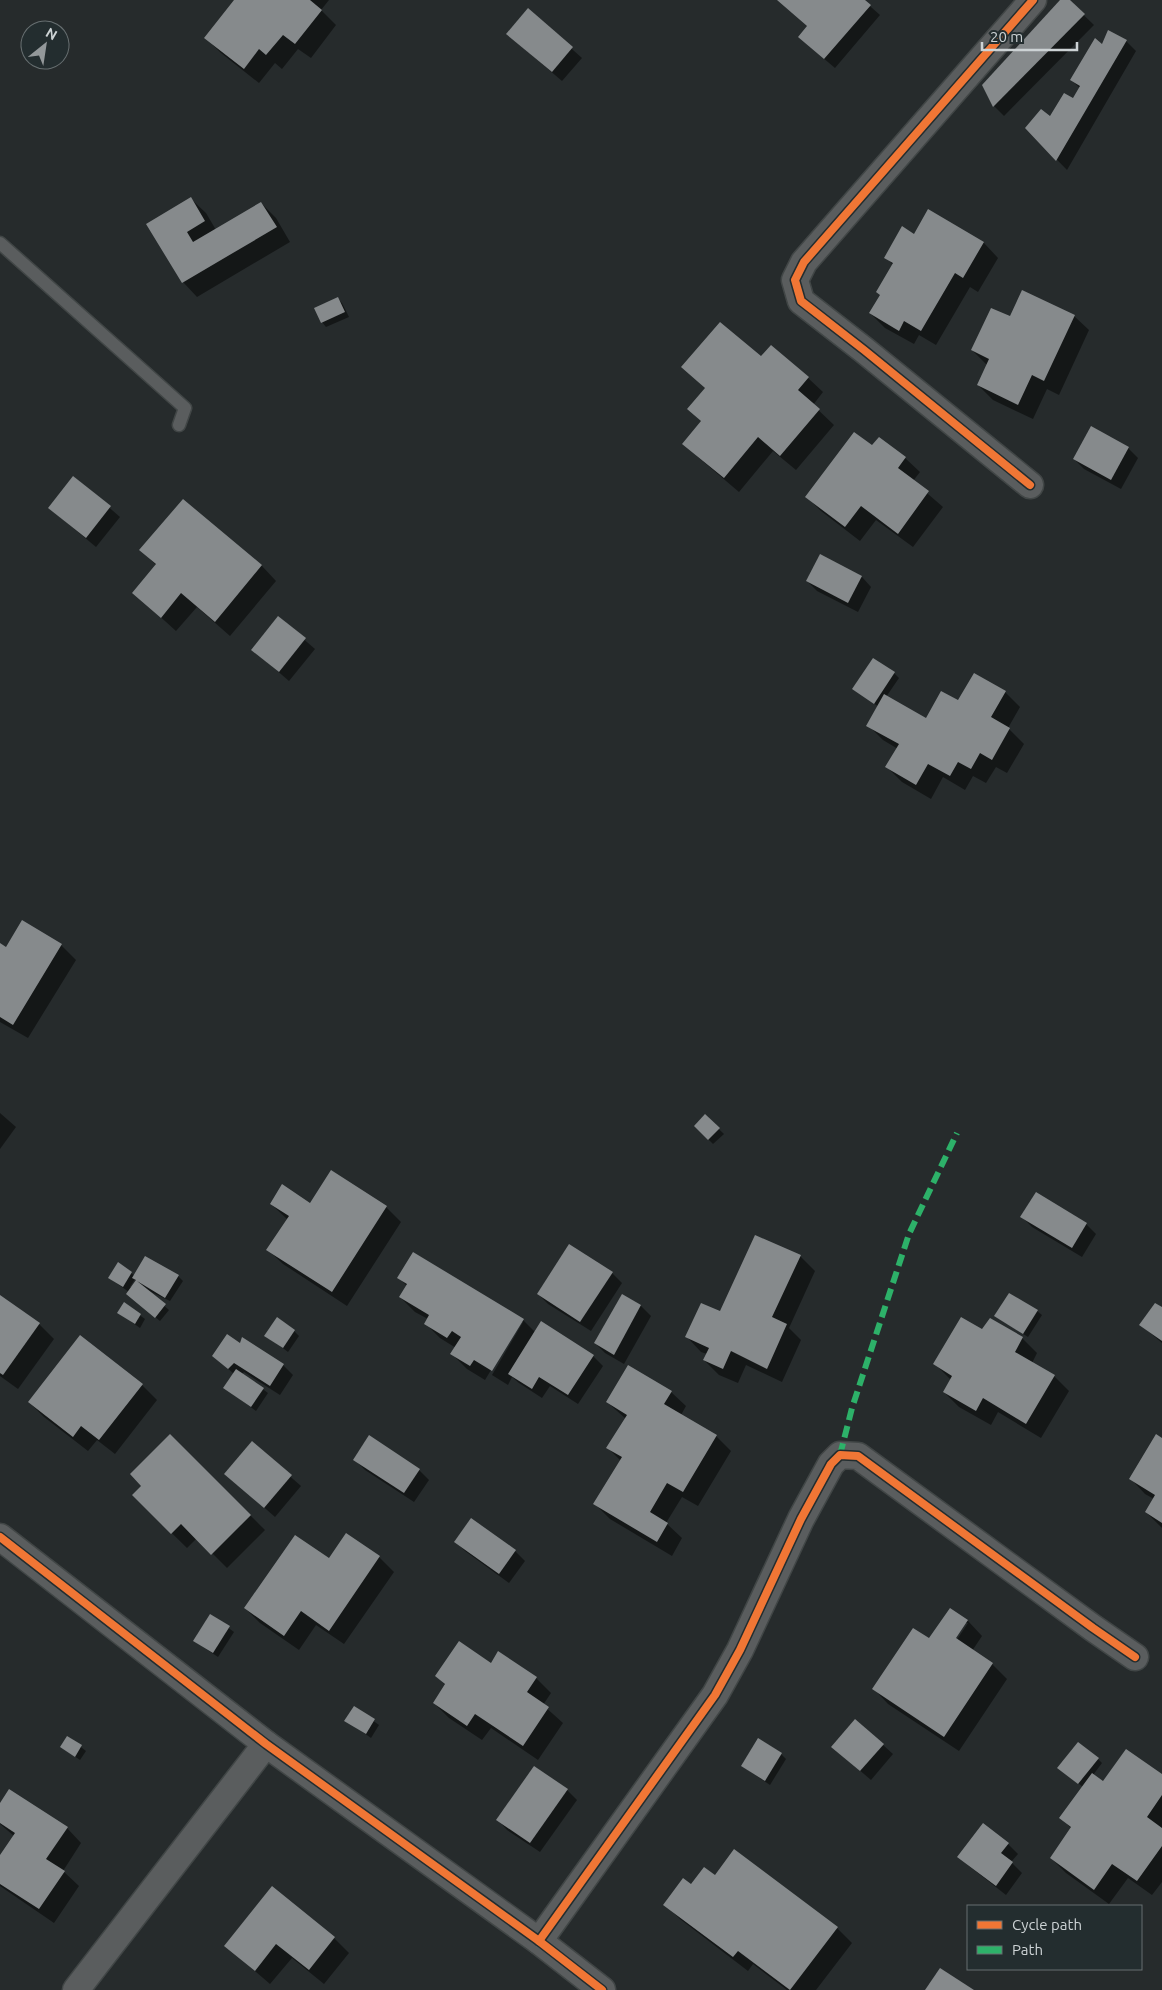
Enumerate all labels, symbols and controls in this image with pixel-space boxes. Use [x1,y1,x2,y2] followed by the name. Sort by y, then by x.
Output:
[20,20,70,70] north arrow
[982,20,1077,52] scale bar
[43,24,60,43] text: N
[990,28,1023,45] text: 20 m
[967,1905,1142,1970] legend
[1012,1916,1082,1933] text: Cycle path
[1012,1941,1043,1958] text: Path

